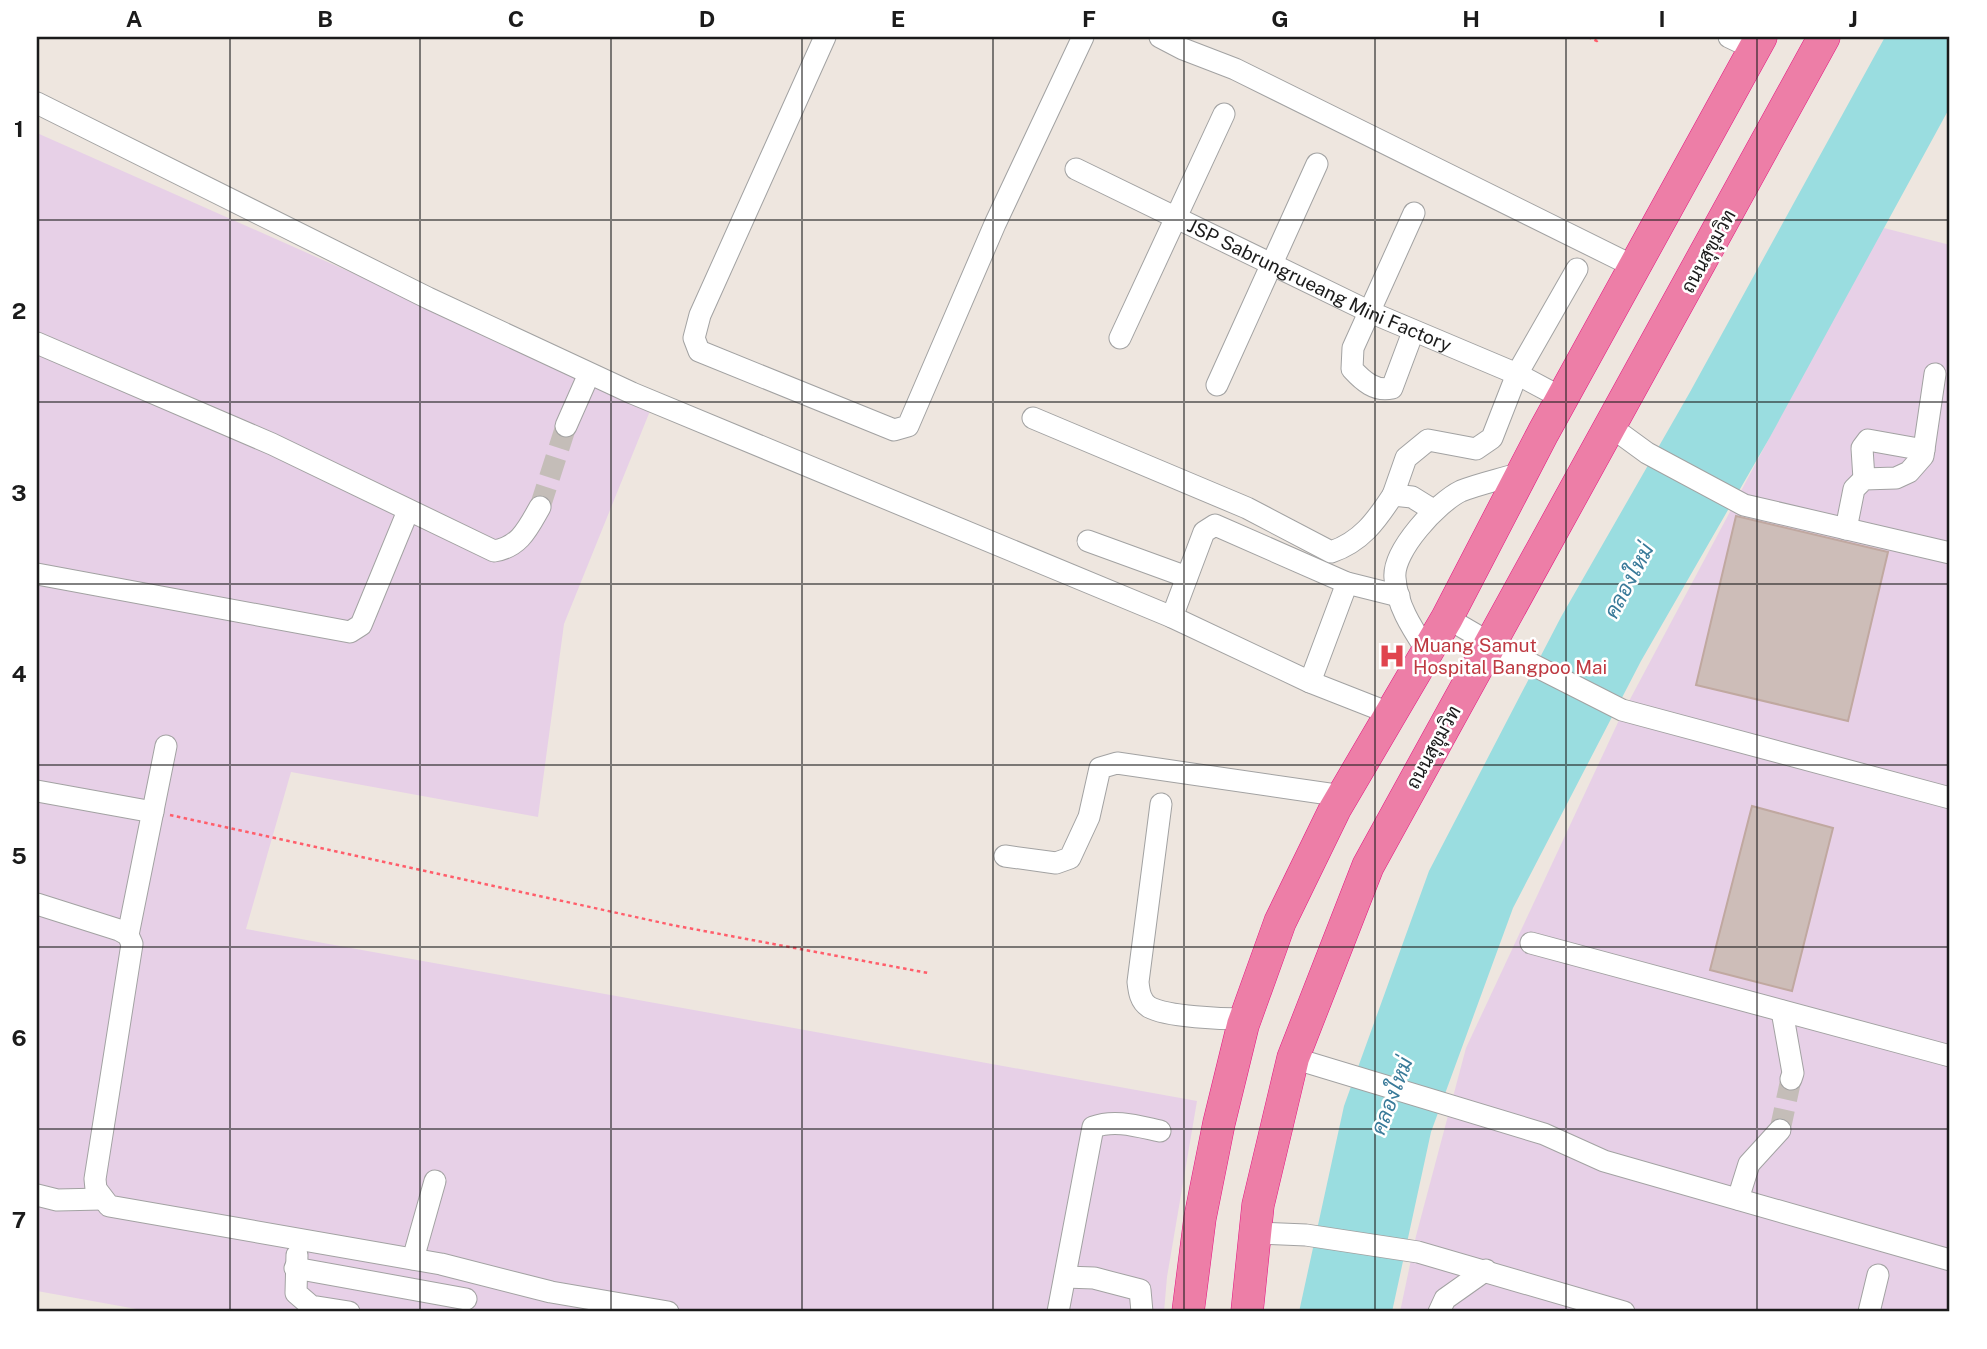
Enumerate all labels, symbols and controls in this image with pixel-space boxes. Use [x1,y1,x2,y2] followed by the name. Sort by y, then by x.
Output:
[126,5,143,32] text: A
[317,5,333,32] text: B
[508,5,524,32] text: C
[699,5,715,32] text: D
[891,5,905,32] text: E
[1082,5,1096,32] text: F
[1271,5,1289,32] text: G
[1462,5,1480,32] text: H
[1658,5,1666,32] text: I
[1848,5,1858,32] text: J
[14,115,24,142] text: 1
[1676,206,1742,297] street label: ถนนสุขุมวิท
[1184,214,1455,356] street label: JSP Sabrungrueang Mini Factory
[12,297,26,324] text: 2
[11,479,27,506] text: 3
[1598,538,1659,622] water label: คลองใหม่
[1413,634,1607,678] place label: Muang Samut Hospital Bangpoo Mai
[1377,641,1407,671] hospital icon: Muang Samut Hospital Bangpoo Mai
[11,660,27,687] text: 4
[1401,702,1467,793] street label: ถนนสุขุมวิท
[11,842,27,869] text: 5
[11,1024,27,1051] text: 6
[1365,1053,1418,1138] water label: คลองใหม่
[12,1206,26,1233] text: 7

